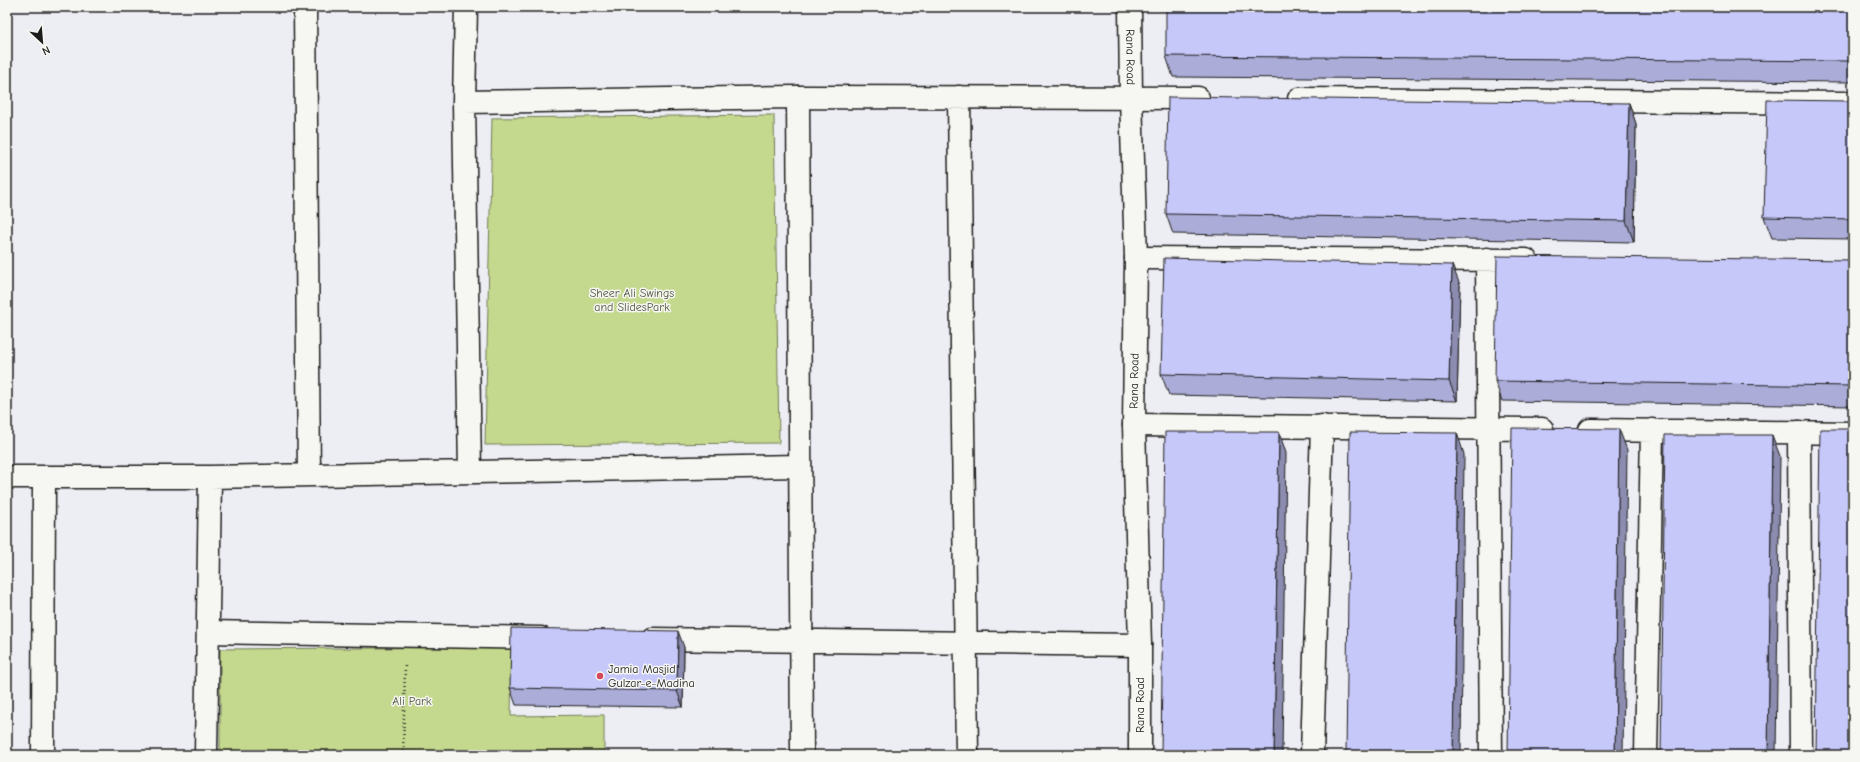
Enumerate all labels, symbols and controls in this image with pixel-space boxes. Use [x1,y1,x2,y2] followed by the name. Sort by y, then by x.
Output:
[22,22,62,62] north arrow
[1123,29,1138,85] street label: Rana Road
[40,43,52,58] text: N
[590,286,674,314] park label: Sheer Ali Swings and SlidesPark
[1127,353,1141,409] street label: Rana Road
[608,662,695,690] place label: Jamia Masjid Gulzar-e-Madina
[595,671,605,681] marker: Jamia Masjid Gulzar-e-Madina
[1133,677,1147,733] street label: Rana Road
[392,694,432,708] park label: Ali Park

